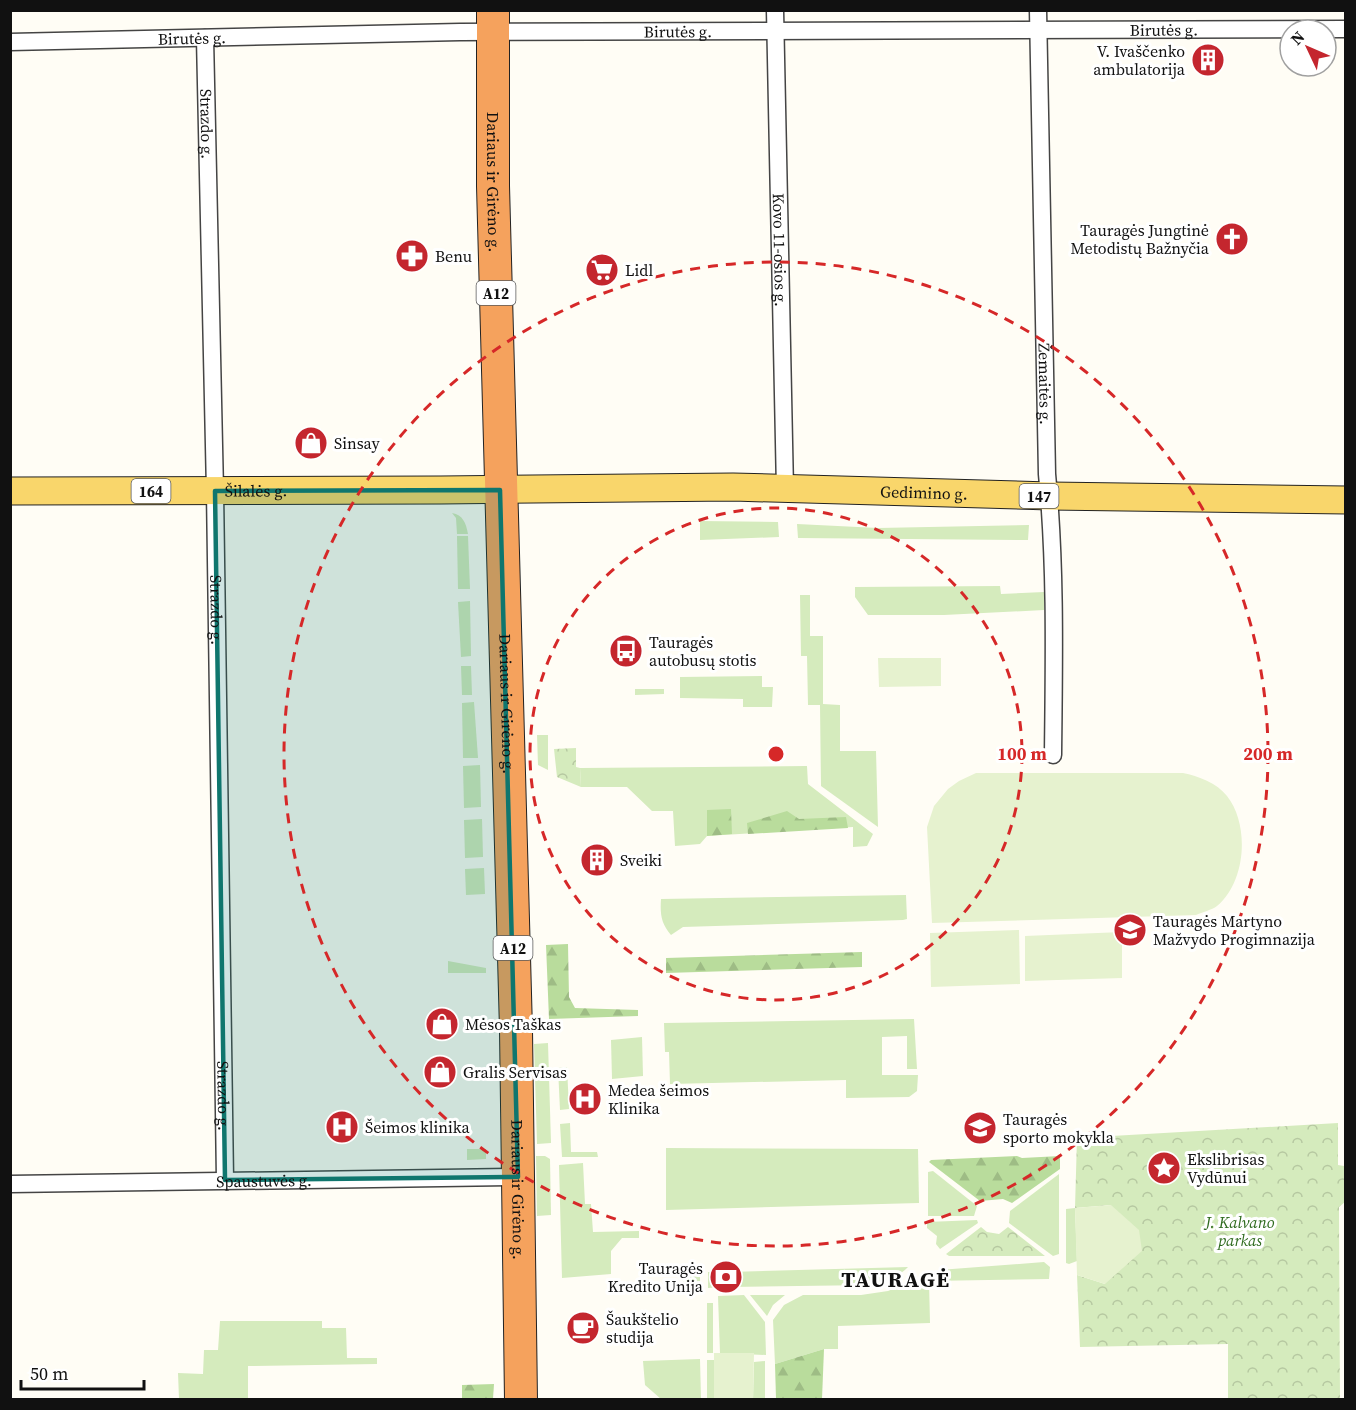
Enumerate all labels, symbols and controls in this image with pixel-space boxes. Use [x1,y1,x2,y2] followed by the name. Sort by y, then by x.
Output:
[1278,18,1338,78] north arrow
[1130,19,1198,41] street label: Birutės g.
[644,20,712,42] street label: Birutės g.
[1285,25,1309,49] text: N
[158,26,226,50] street label: Birutės g.
[1093,40,1186,80] place label: V. Ivaščenko ambulatorija
[1190,42,1226,78] building icon: V. Ivaščenko ambulatorija
[195,89,219,159] street label: Strazdo g.
[482,112,506,252] street label: Dariaus ir Girėno g.
[768,193,792,307] street label: Kovo 11-osios g.
[1070,219,1210,259] place label: Tauragės Jungtinė Metodistų Bažnyčia
[1214,221,1250,257] church icon: Tauragės Jungtinė Metodistų Bažnyčia
[394,238,430,274] pharmacy icon: Benu
[435,245,472,267] place label: Benu
[584,252,620,288] supermarket icon: Lidl
[625,259,653,281] place label: Lidl
[476,281,516,305] road number: A12
[1033,343,1057,425] street label: Žemaitės g.
[293,425,329,461] shop icon: Sinsay
[334,432,381,454] place label: Sinsay
[132,479,170,503] road number: 164
[225,479,287,502] street label: Šilalės g.
[880,480,968,505] street label: Gedimino g.
[1020,484,1058,508] road number: 147
[205,575,228,645] street label: Strazdo g.
[649,631,756,671] place label: Tauragės autobusų stotis
[494,633,520,774] street label: Dariaus ir Girėno g.
[608,633,644,669] bus stop icon: Tauragės autobusų stotis
[997,741,1047,766] text: 100 m
[1243,741,1293,766] text: 200 m
[766,744,786,764] centre of rings
[579,842,615,878] building icon: Sveiki
[620,849,662,871] place label: Sveiki
[1153,910,1316,950] place label: Tauragės Martyno Mažvydo Progimnazija
[1112,912,1148,948] school or university icon: Tauragės Martyno Mažvydo Progimnazija
[494,936,532,960] road number: A12
[424,1006,460,1042] shop icon: Mėsos Taškas
[465,1013,561,1035] place label: Mėsos Taškas
[422,1054,458,1090] shop icon: Gralis Servisas
[212,1061,235,1131] street label: Strazdo g.
[463,1061,567,1083] place label: Gralis Servisas
[608,1079,709,1119] place label: Medea šeimos Klinika
[567,1081,603,1117] hospital icon: Medea šeimos Klinika
[1003,1108,1115,1148] place label: Tauragės sporto mokykla
[324,1109,360,1145] hospital icon: Šeimos klinika
[962,1110,998,1146] school or university icon: Tauragės sporto mokykla
[365,1116,470,1138] place label: Šeimos klinika
[506,1119,530,1260] street label: Dariaus ir Girėno g.
[1187,1148,1264,1188] place label: Ekslibrisas Vydūnui
[1146,1150,1182,1186] place icon: Ekslibrisas Vydūnui
[216,1169,312,1192] street label: Spaustuvės g.
[1203,1211,1275,1251] park label: J. Kalvano parkas
[608,1257,704,1297] place label: Tauragės Kredito Unija
[708,1259,744,1295] bank icon: Tauragės Kredito Unija
[841,1264,951,1294] district label: TAURAGĖ
[606,1308,679,1348] place label: Šaukštelio studija
[565,1310,601,1346] cafe icon: Šaukštelio studija
[21,1353,144,1391] scale bar
[30,1361,68,1386] text: 50 m

